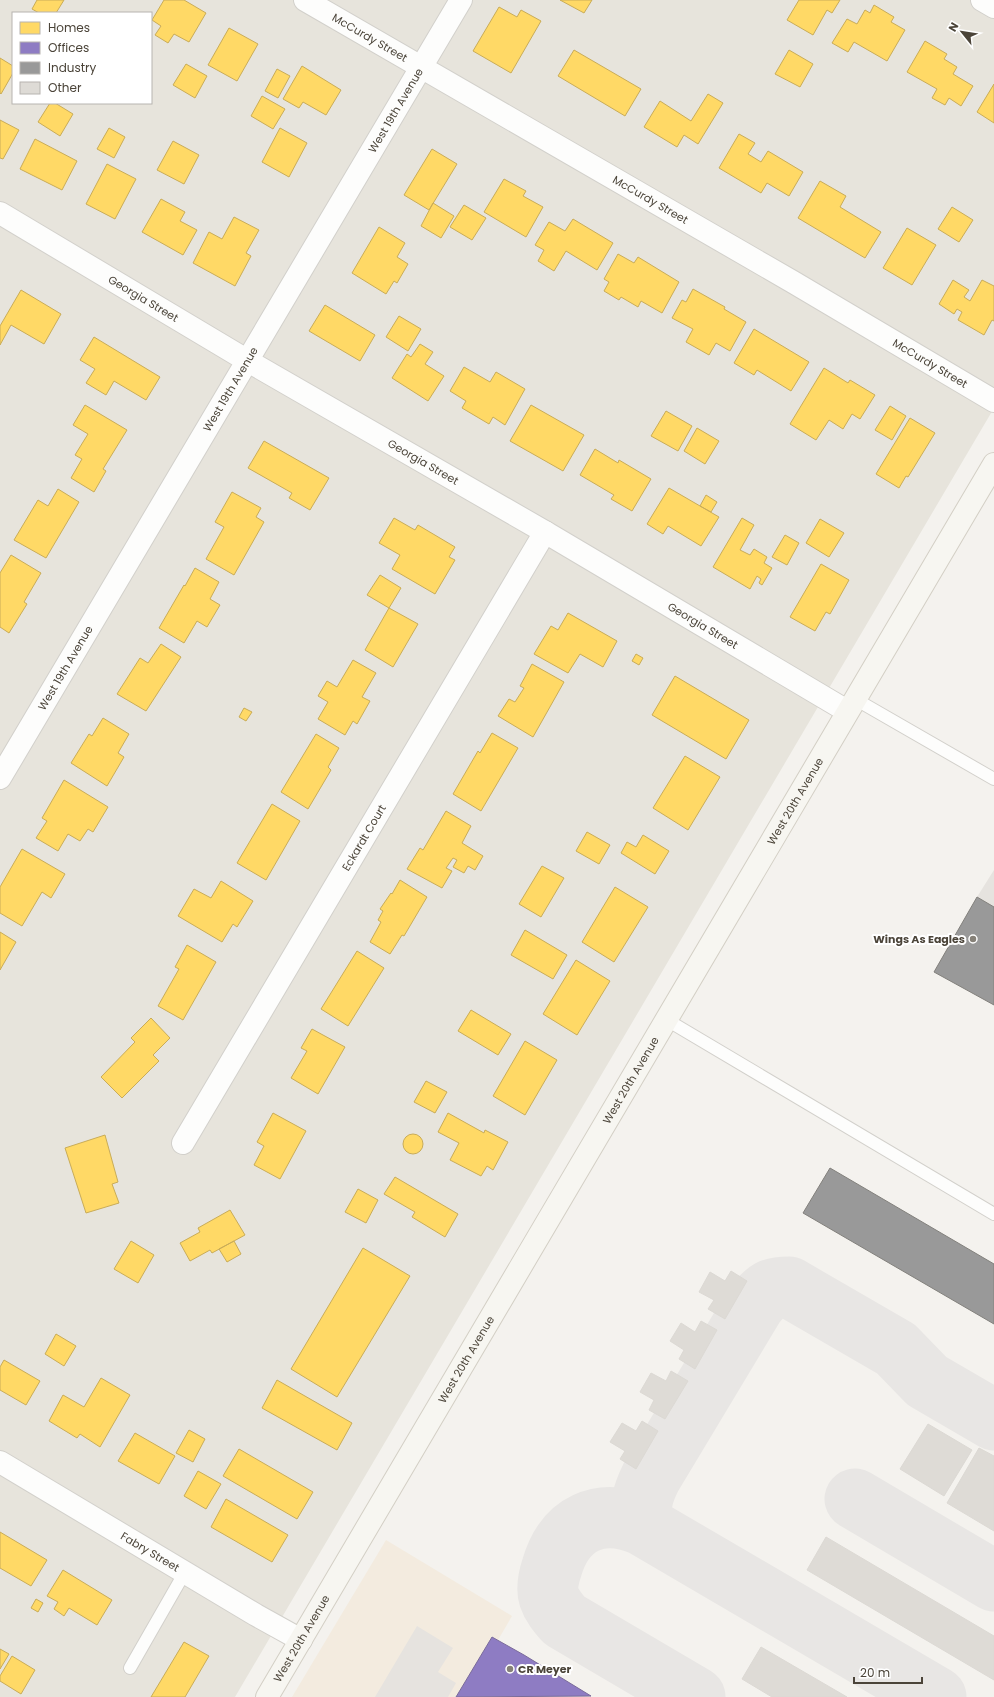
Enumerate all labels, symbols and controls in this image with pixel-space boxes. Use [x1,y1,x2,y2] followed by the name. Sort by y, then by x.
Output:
[329,9,411,66] street label: McCurdy Street
[12,12,152,104] legend
[942,12,982,52] north arrow
[48,19,90,36] text: Homes
[944,19,962,35] text: N
[48,39,89,56] text: Offices
[48,59,97,76] text: Industry
[364,65,427,156] street label: West 19th Avenue
[48,79,82,96] text: Other
[610,172,691,228] street label: McCurdy Street
[105,271,182,326] street label: Georgia Street
[890,335,971,392] street label: McCurdy Street
[199,344,262,435] street label: West 19th Avenue
[385,435,462,489] street label: Georgia Street
[665,598,741,653] street label: Georgia Street
[34,622,97,713] street label: West 19th Avenue
[763,754,827,848] street label: West 20th Avenue
[338,801,390,874] street label: Eckardt Court
[873,931,965,947] place label: Wings As Eagles
[968,934,978,944] marker: Wings As Eagles
[599,1033,663,1127] street label: West 20th Avenue
[434,1313,498,1406] street label: West 20th Avenue
[118,1528,183,1576] street label: Fabry Street
[270,1592,334,1685] street label: West 20th Avenue
[854,1659,922,1685] scale bar
[518,1661,571,1677] place label: CR Meyer
[505,1664,515,1674] marker: CR Meyer
[860,1664,890,1681] text: 20 m

